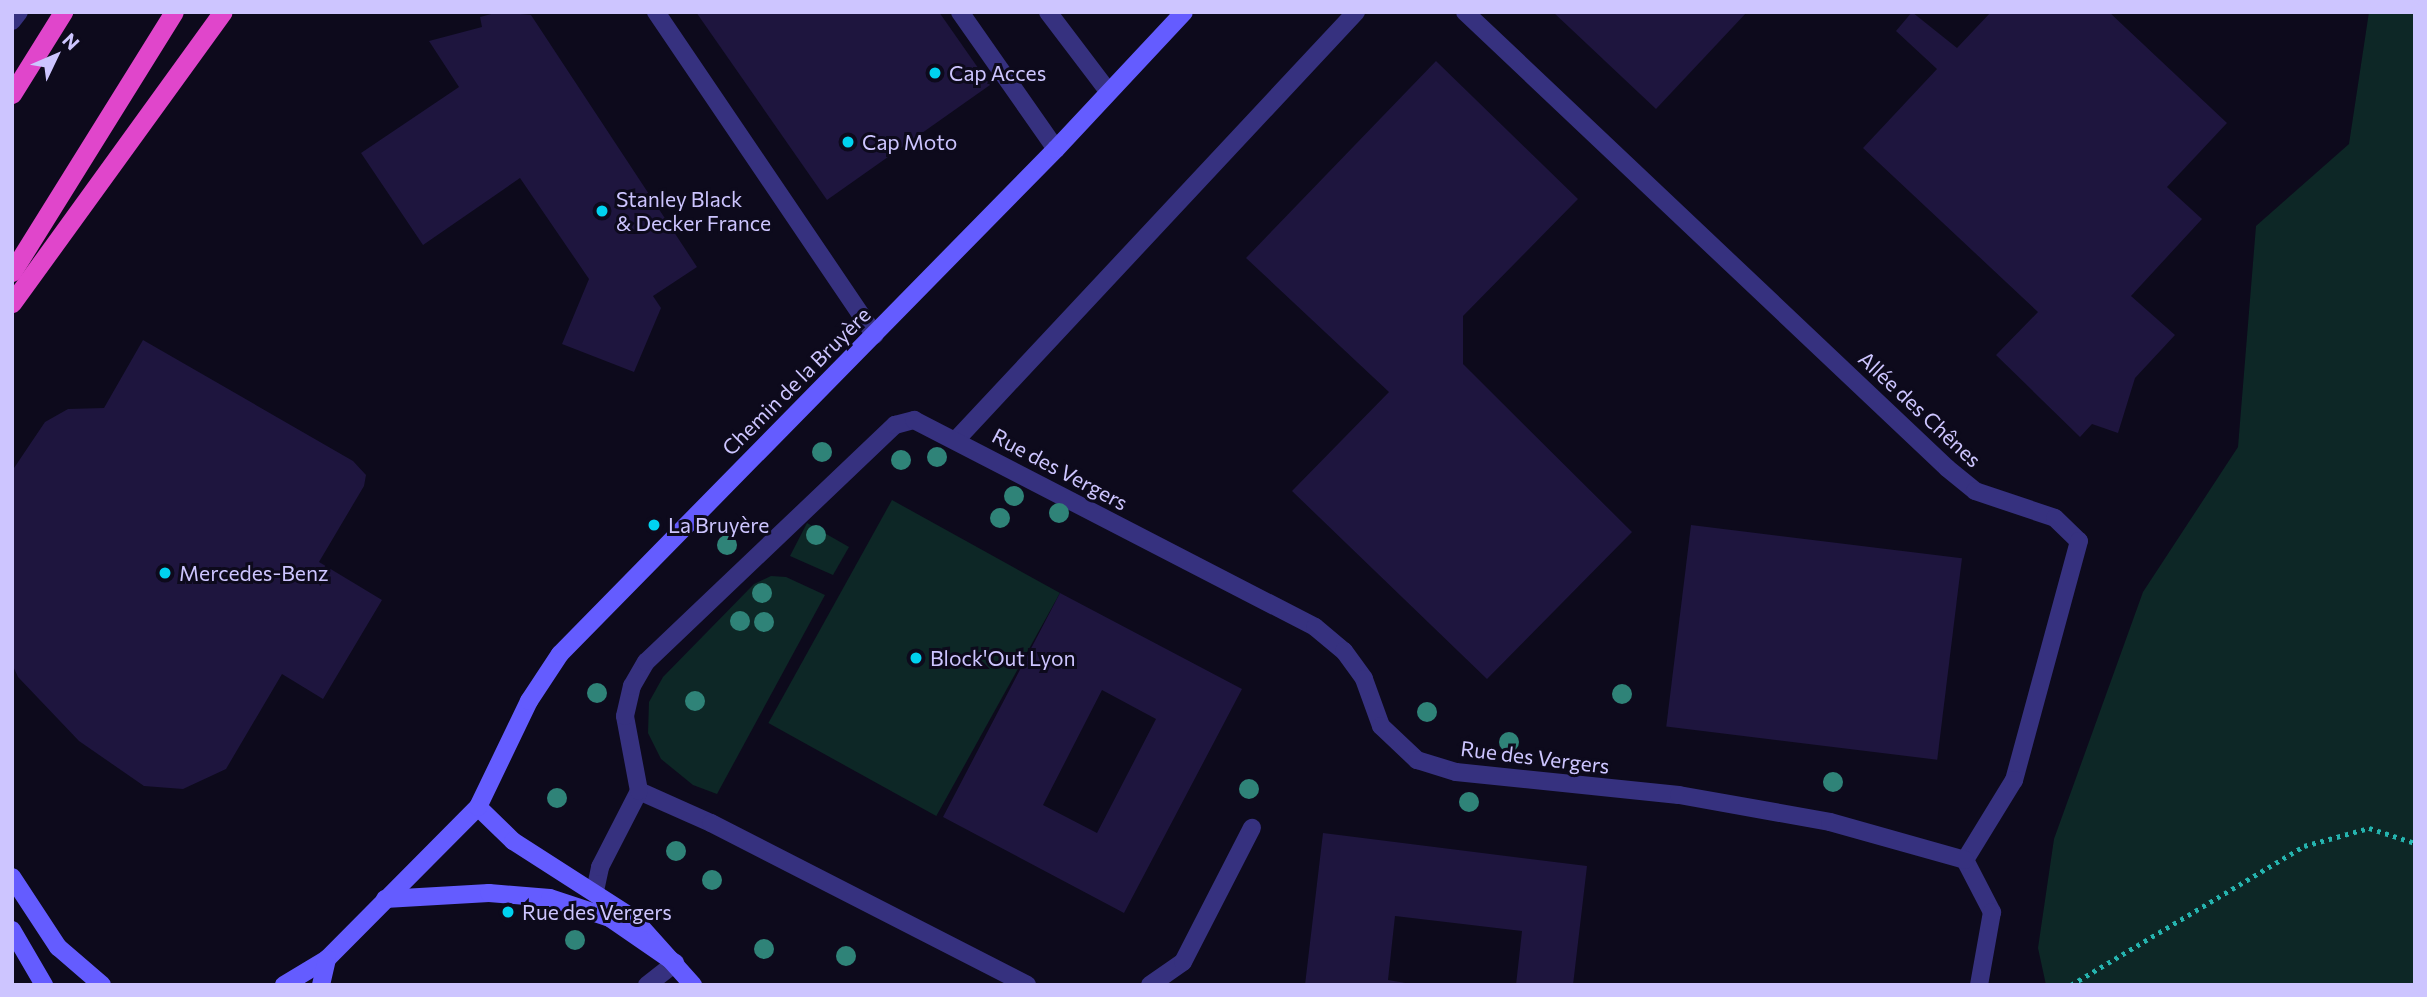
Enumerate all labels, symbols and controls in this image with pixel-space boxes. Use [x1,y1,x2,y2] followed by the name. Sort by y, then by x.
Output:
[21,21,91,91] north arrow
[58,28,85,54] text: N
[949,60,1046,86] place label: Cap Acces
[927,65,943,81] marker: Cap Acces
[862,129,957,155] place label: Cap Moto
[840,134,856,150] marker: Cap Moto
[616,186,771,236] place label: Stanley Black & Decker France
[594,203,610,219] marker: Stanley Black & Decker France
[717,302,875,460] street label: Chemin de la Bruyère
[1854,346,1986,472] street label: Allée des Chênes
[988,423,1132,515] street label: Rue des Vergers
[668,512,769,538] place label: La Bruyère
[646,517,662,533] marker: La Bruyère
[179,560,328,586] place label: Mercedes-Benz
[157,565,173,581] marker: Mercedes-Benz
[930,645,1075,671] place label: Block'Out Lyon
[908,650,924,666] marker: Block'Out Lyon
[1459,735,1611,779] street label: Rue des Vergers
[522,899,672,925] place label: Rue des Vergers
[500,904,516,920] marker: Rue des Vergers

